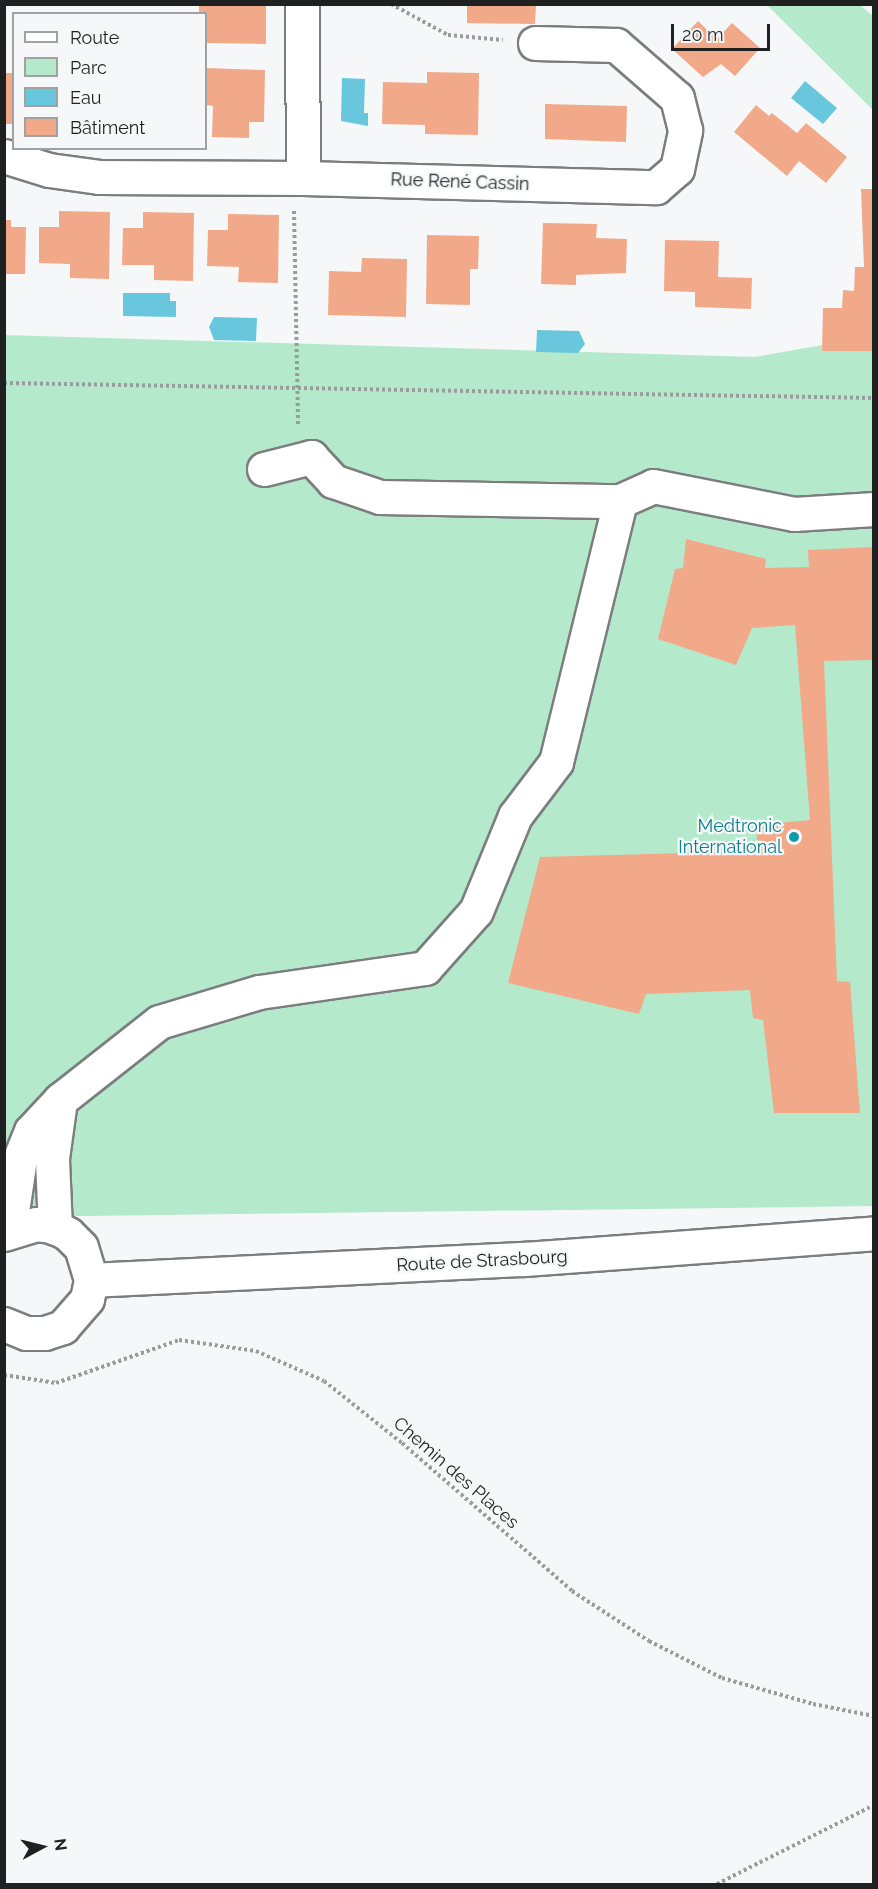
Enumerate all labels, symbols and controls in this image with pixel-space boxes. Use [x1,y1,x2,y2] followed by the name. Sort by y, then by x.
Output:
[12,12,207,150] legend
[674,12,773,50] scale bar
[682,24,724,45] text: 20 m
[70,27,119,48] text: Route
[70,57,107,78] text: Parc
[70,87,101,108] text: Eau
[70,117,145,138] text: Bâtiment
[390,169,530,195] street label: Rue René Cassin
[678,816,782,858] place label: Medtronic International
[787,830,801,844] marker: Medtronic International
[396,1246,568,1276] street label: Route de Strasbourg
[389,1413,523,1533] street label: Chemin des Places
[12,1817,72,1877] north arrow
[50,1838,71,1852] text: N

